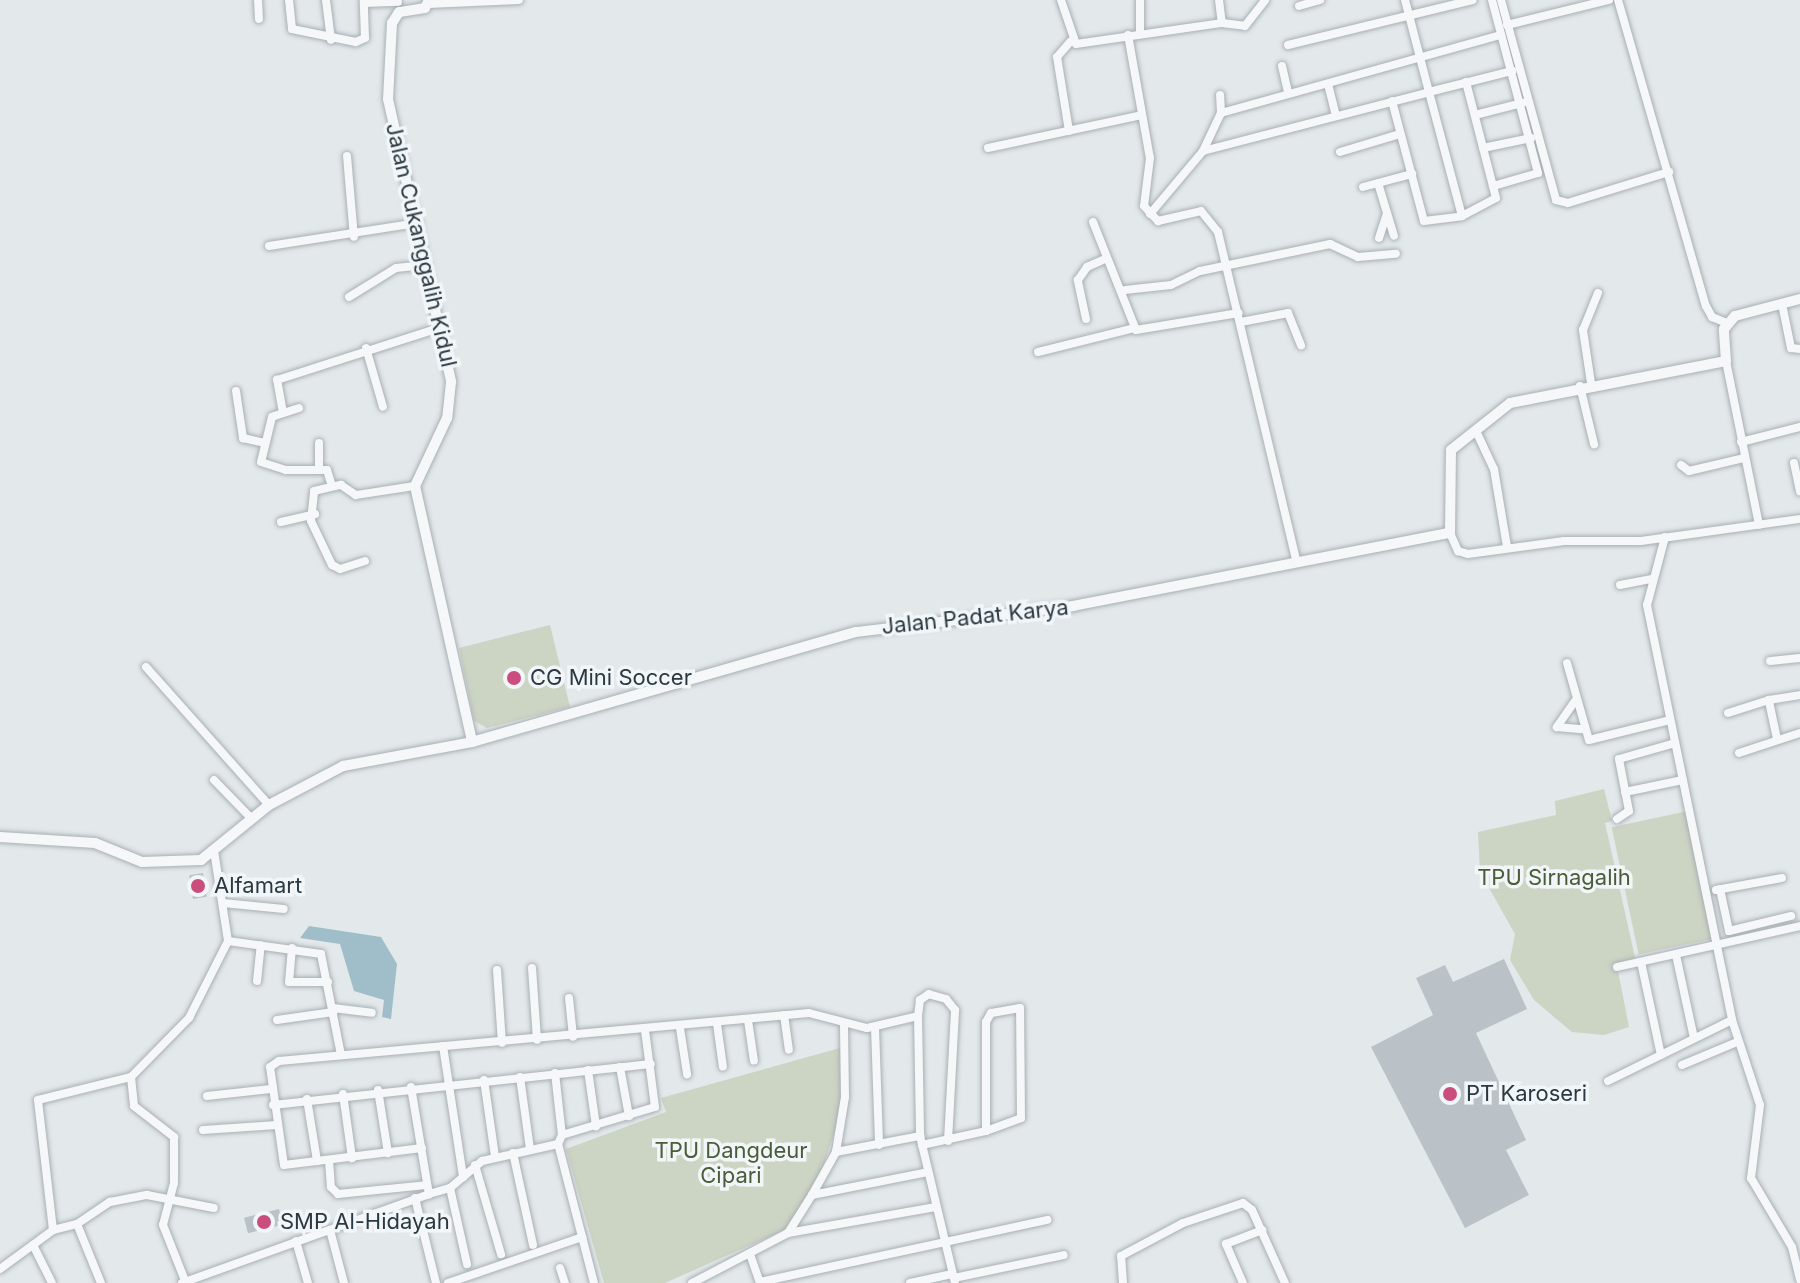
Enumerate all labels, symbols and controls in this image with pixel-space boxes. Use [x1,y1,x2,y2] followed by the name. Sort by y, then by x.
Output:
[380,120,462,370] street label: Jalan Cukanggalih Kidul
[880,594,1070,640] street label: Jalan Padat Karya
[530,665,692,691] place label: CG Mini Soccer
[505,669,523,687] marker: CG Mini Soccer
[1477,865,1631,891] park label: TPU Sirnagalih
[214,873,302,899] place label: Alfamart
[189,877,207,895] marker: Alfamart
[1466,1081,1587,1107] place label: PT Karoseri
[1441,1085,1459,1103] marker: PT Karoseri
[654,1137,808,1188] park label: TPU Dangdeur Cipari
[280,1209,450,1235] place label: SMP Al-Hidayah
[255,1213,273,1231] marker: SMP Al-Hidayah

